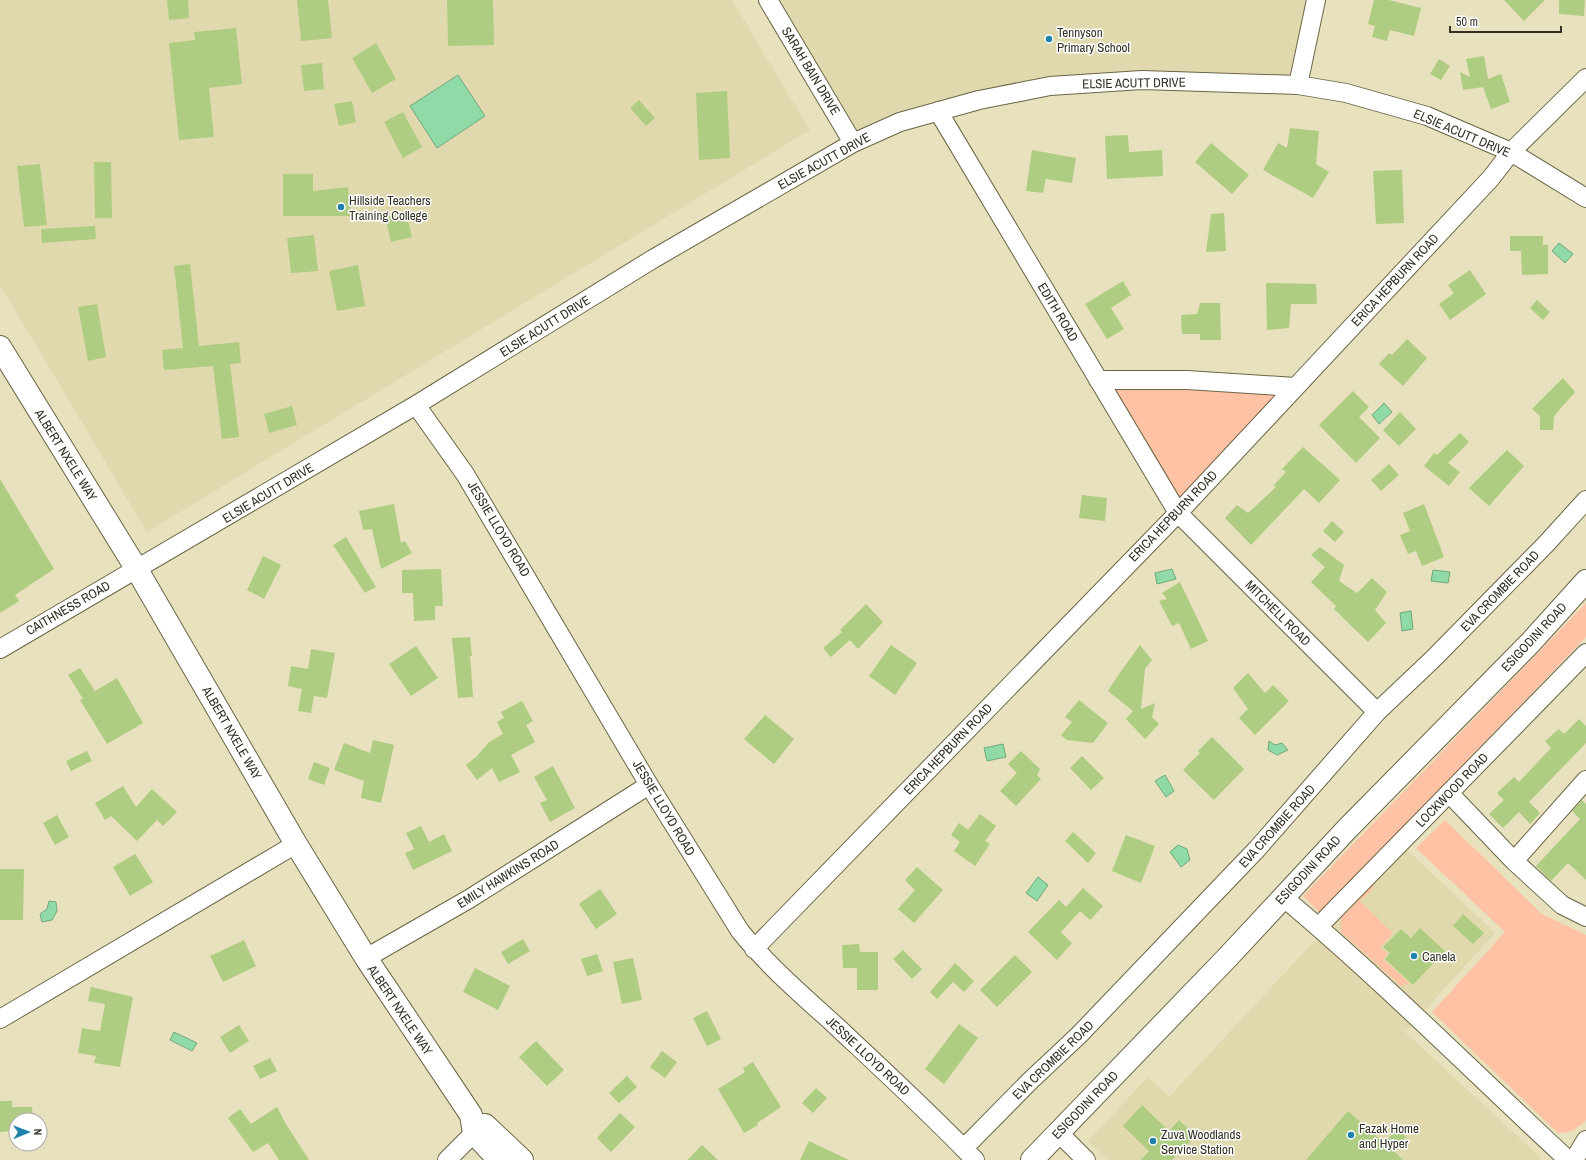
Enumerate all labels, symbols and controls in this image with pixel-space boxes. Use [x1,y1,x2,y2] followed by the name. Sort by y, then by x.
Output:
[1450,8,1561,34] scale bar
[1456,14,1478,30] text: 50 m
[778,24,844,118] street label: SARAH BAIN DRIVE
[1057,24,1130,56] place label: Tennyson Primary School
[1044,34,1054,44] marker: Tennyson Primary School
[1082,74,1186,92] street label: ELSIE ACUTT DRIVE
[1411,105,1513,161] street label: ELSIE ACUTT DRIVE
[775,128,873,194] street label: ELSIE ACUTT DRIVE
[349,192,431,224] place label: Hillside Teachers Training College
[336,202,346,212] marker: Hillside Teachers Training College
[1348,230,1443,330] street label: ERICA HEPBURN ROAD
[1034,279,1082,345] street label: EDITH ROAD
[497,291,593,361] street label: ELSIE ACUTT DRIVE
[30,405,101,504] street label: ALBERT NXELE WAY
[219,459,317,527] street label: ELSIE ACUTT DRIVE
[1125,466,1221,565] street label: ERICA HEPBURN ROAD
[464,478,534,580] street label: JESSIE LLOYD ROAD
[1457,547,1543,635] street label: EVA CROMBIE ROAD
[23,577,114,639] street label: CAITHNESS ROAD
[1242,577,1315,650] street label: MITCHELL ROAD
[1497,598,1571,675] street label: ESIGODINI ROAD
[198,682,266,783] street label: ALBERT NXELE WAY
[900,699,996,798] street label: ERICA HEPBURN ROAD
[1412,749,1492,831] street label: LOCKWOOD ROAD
[629,757,699,859] street label: JESSIE LLOYD ROAD
[1235,781,1319,871] street label: EVA CROMBIE ROAD
[1271,831,1345,908] street label: ESIGODINI ROAD
[454,836,562,912] street label: EMILY HAWKINS ROAD
[1422,948,1456,965] place label: Canela
[1409,951,1419,961] marker: Canela
[363,961,436,1058] street label: ALBERT NXELE WAY
[823,1013,914,1099] street label: JESSIE LLOYD ROAD
[1009,1017,1097,1103] street label: EVA CROMBIE ROAD
[1048,1067,1122,1143] street label: ESIGODINI ROAD
[8,1112,48,1152] north arrow
[1359,1120,1419,1152] place label: Fazak Home and Hyper
[1161,1126,1241,1158] place label: Zuva Woodlands Service Station
[31,1128,45,1135] text: N
[1346,1130,1356,1140] marker: Fazak Home and Hyper
[1148,1136,1158,1146] marker: Zuva Woodlands Service Station

